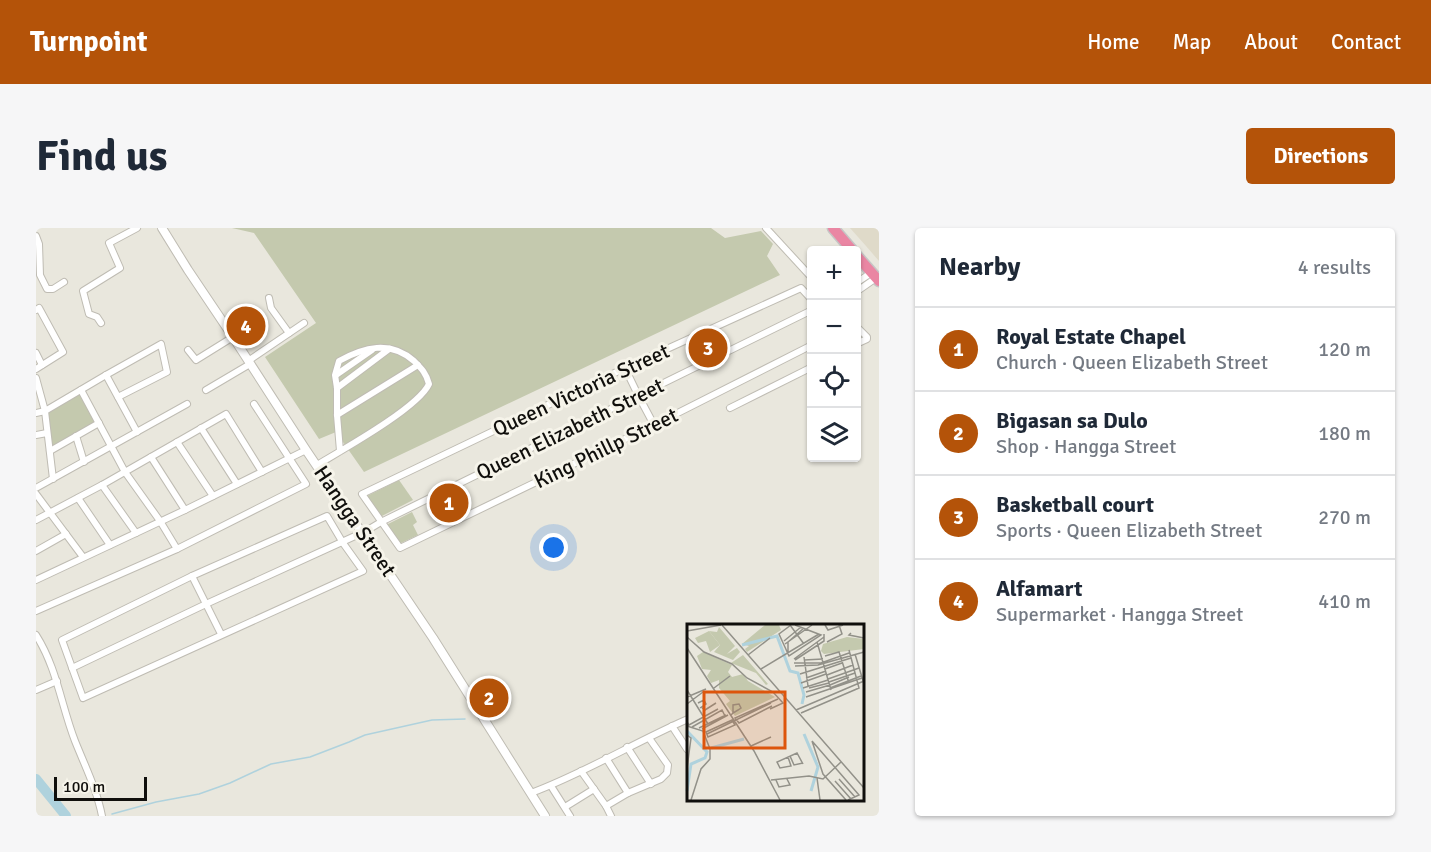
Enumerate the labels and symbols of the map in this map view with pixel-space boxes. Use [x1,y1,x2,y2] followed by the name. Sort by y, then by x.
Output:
[226,304,266,348] pin: 4
[688,326,728,370] pin: 3
[489,338,673,442] street label: Queen Victoria Street
[472,372,668,486] street label: Queen Elizabeth Street
[530,402,682,494] street label: King Phillp Street
[308,460,402,582] street label: Hangga Street
[430,480,468,526] pin: 1
[539,533,568,562] your location
[687,624,864,801] inset map
[470,676,508,720] pin: 2
[54,774,147,802] scale bar

